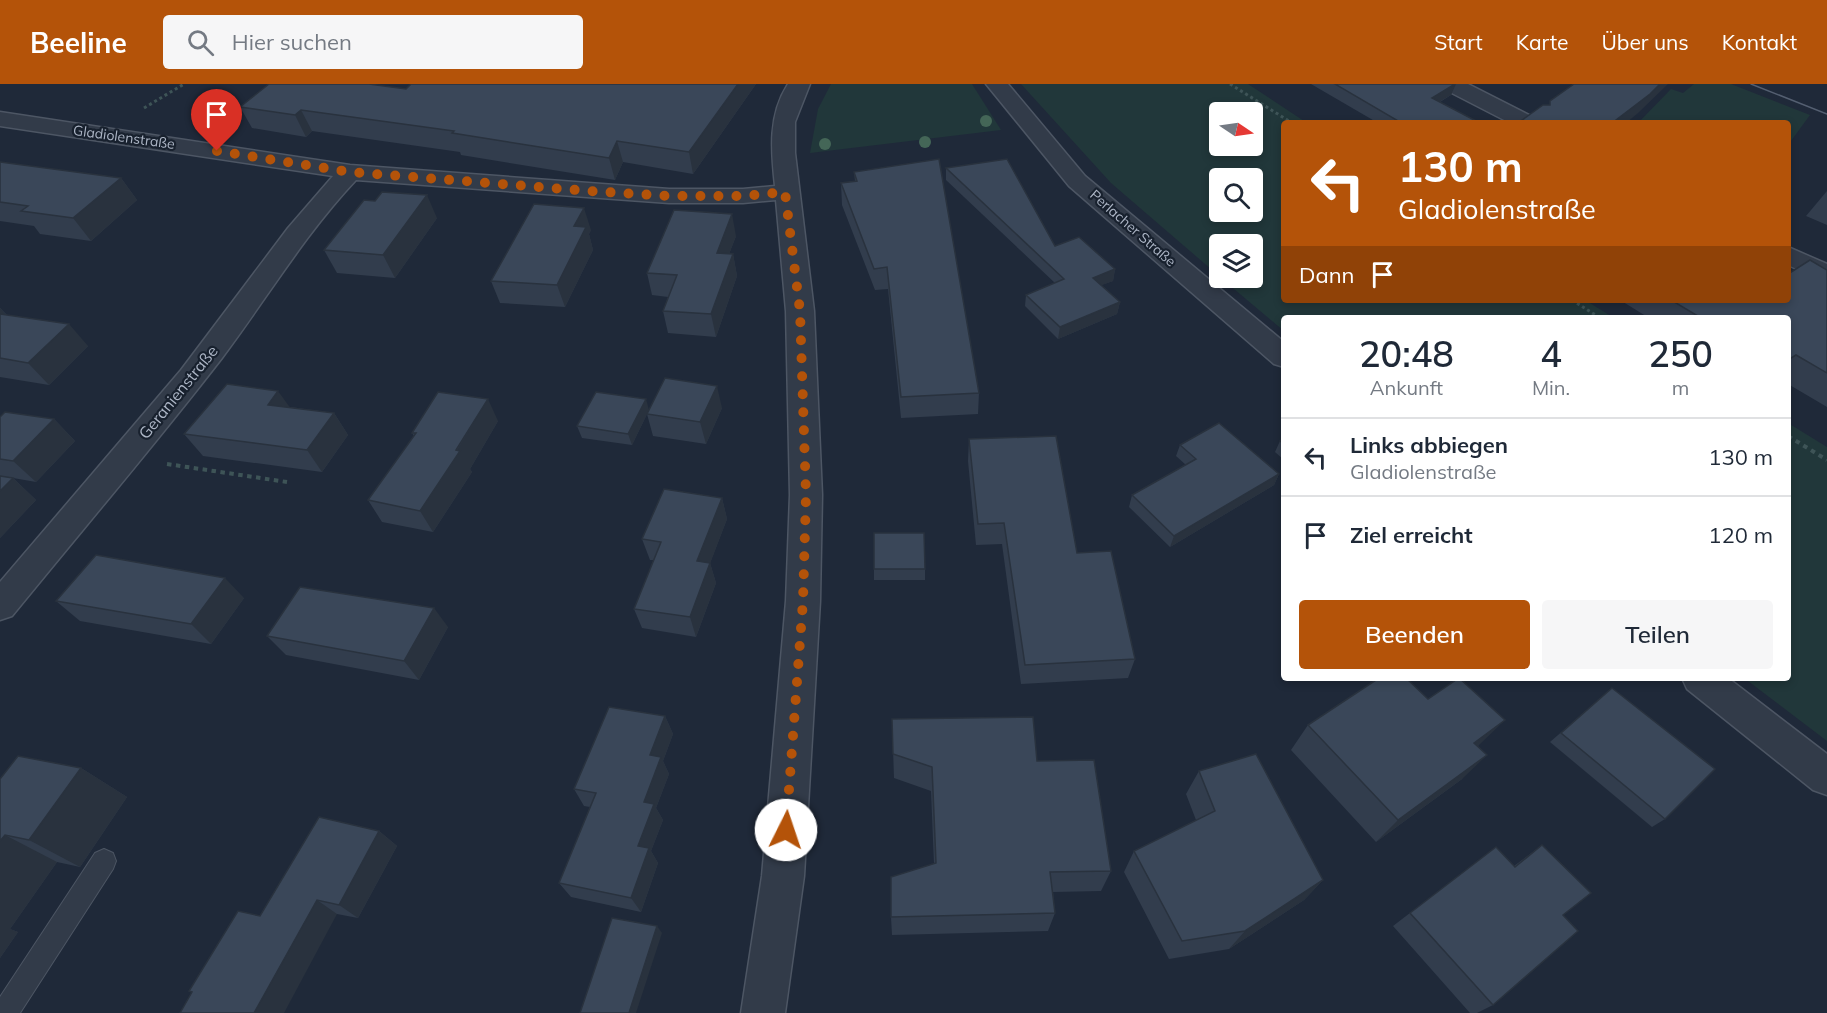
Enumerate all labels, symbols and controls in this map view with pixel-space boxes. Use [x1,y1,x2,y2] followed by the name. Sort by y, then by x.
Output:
[163,15,583,69] search box
[30,25,127,60] text: Beeline
[184,26,217,59] icon: search
[232,28,352,56] text: Hier suchen
[1434,29,1483,55] text: Start
[1516,29,1568,55] text: Karte
[1601,29,1689,55] text: Über uns
[1722,29,1797,55] text: Kontakt
[191,89,242,151] pin
[200,98,233,131] icon: arrive
[1209,102,1263,156] north arrow
[1209,102,1263,288] map controls
[72,121,176,153] street label: Gladiolenstraße
[1398,140,1523,193] text: 130 m
[1299,144,1377,222] icon: left
[1209,168,1263,222] button: search
[1086,186,1180,270] street label: Perlacher Straße
[1398,192,1596,226] text: Gladiolenstraße
[1209,234,1263,288] button: layers
[1366,258,1399,291] icon: arrive
[1299,261,1354,289] text: Dann
[1359,331,1454,376] text: 20:48
[1540,331,1562,376] text: 4
[1648,331,1713,376] text: 250
[134,341,222,443] street label: Geranienstraße
[1370,375,1443,400] text: Ankunft
[1532,375,1570,400] text: Min.
[1672,375,1689,400] text: m
[1350,431,1508,459] text: Links abbiegen
[1299,441,1332,474] icon: left
[1708,443,1773,471] text: 130 m
[1350,459,1496,484] text: Gladiolenstraße
[1299,519,1332,552] icon: arrive
[1350,521,1473,549] text: Ziel erreicht
[1708,521,1773,549] text: 120 m
[1299,600,1530,669] button: Beenden
[1542,600,1773,669] button: Teilen
[754,798,818,862] position arrow

